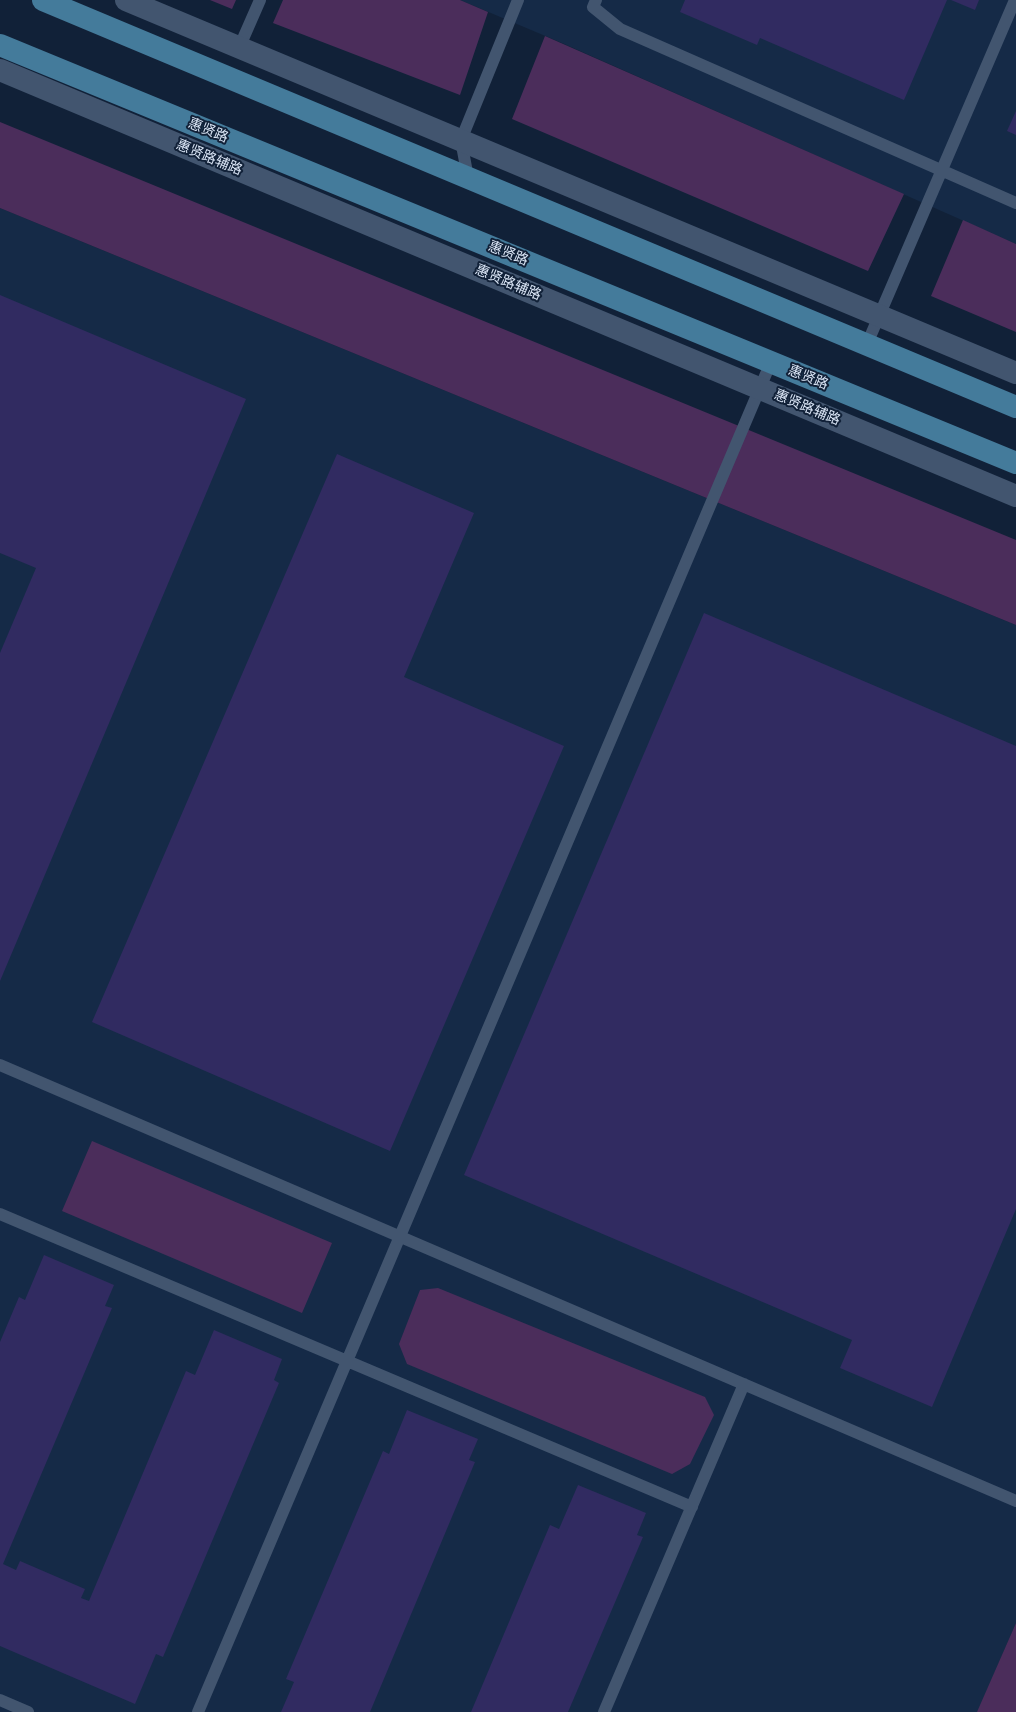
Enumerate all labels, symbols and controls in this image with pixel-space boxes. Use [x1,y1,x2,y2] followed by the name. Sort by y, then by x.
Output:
[185,115,231,147] street label: 惠贤路
[174,137,244,179] street label: 惠贤路辅路
[485,238,531,270] street label: 惠贤路
[473,262,543,304] street label: 惠贤路辅路
[785,362,831,394] street label: 惠贤路
[772,387,842,429] street label: 惠贤路辅路

